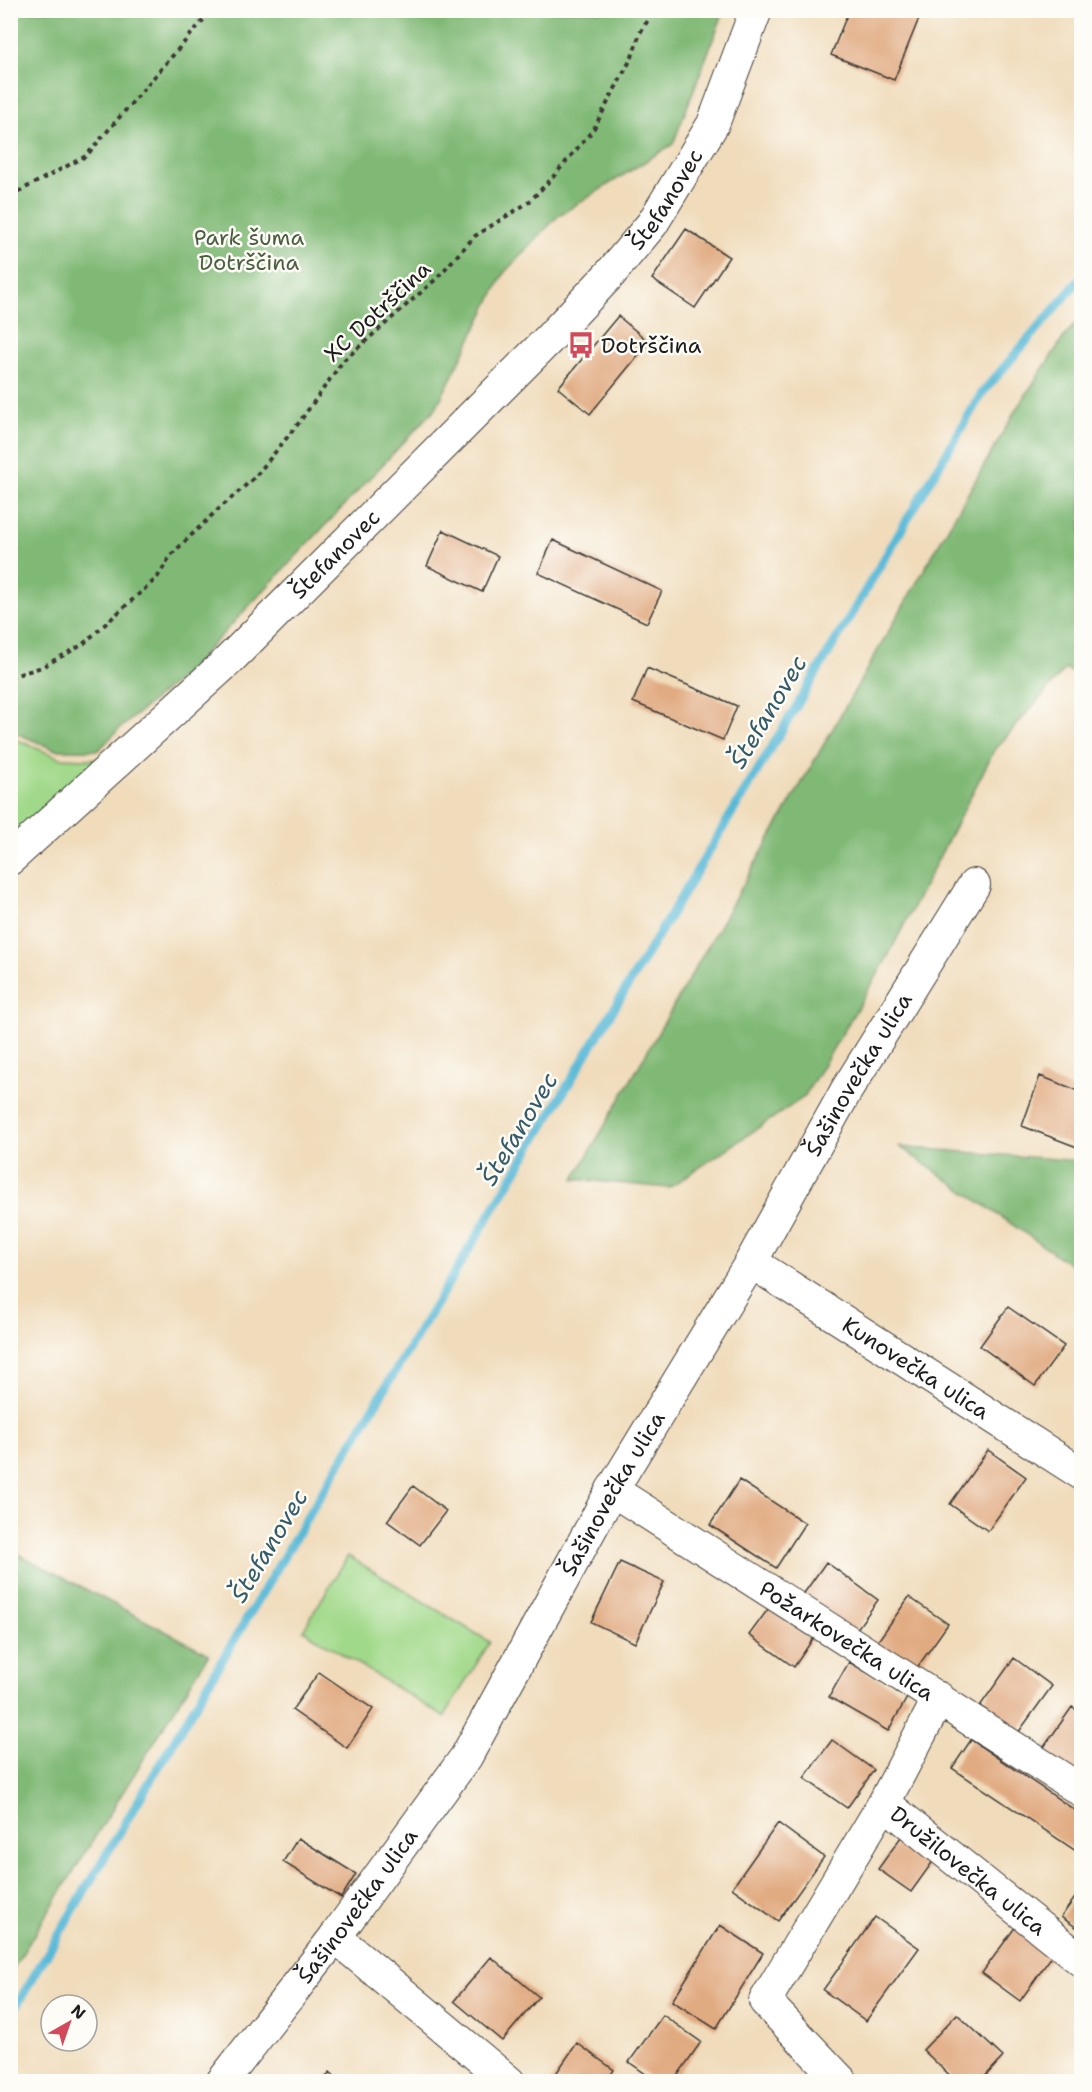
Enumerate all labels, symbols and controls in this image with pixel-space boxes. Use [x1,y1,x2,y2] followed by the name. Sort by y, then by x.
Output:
[623,143,710,256] street label: Štefanovec
[194,223,305,277] park label: Park šuma Dotrščina
[318,254,437,368] street label: XC Dotrščina
[566,330,596,360] bus stop icon: Dotrščina
[601,331,702,360] place label: Dotrščina
[284,503,386,605] street label: Štefanovec
[722,650,814,774] water label: Štefanovec
[799,987,919,1161] street label: Šašinovečka ulica
[473,1067,565,1191] water label: Štefanovec
[837,1310,995,1426] street label: Kunovečka ulica
[554,1405,672,1581] street label: Šašinovečka ulica
[223,1484,315,1608] water label: Štefanovec
[754,1574,940,1708] street label: Požarkovečka ulica
[884,1800,1052,1942] street label: Družilovečka ulica
[290,1823,424,1989] street label: Šašinovečka ulica
[39,1993,99,2053] north arrow
[67,2000,90,2024] text: N

